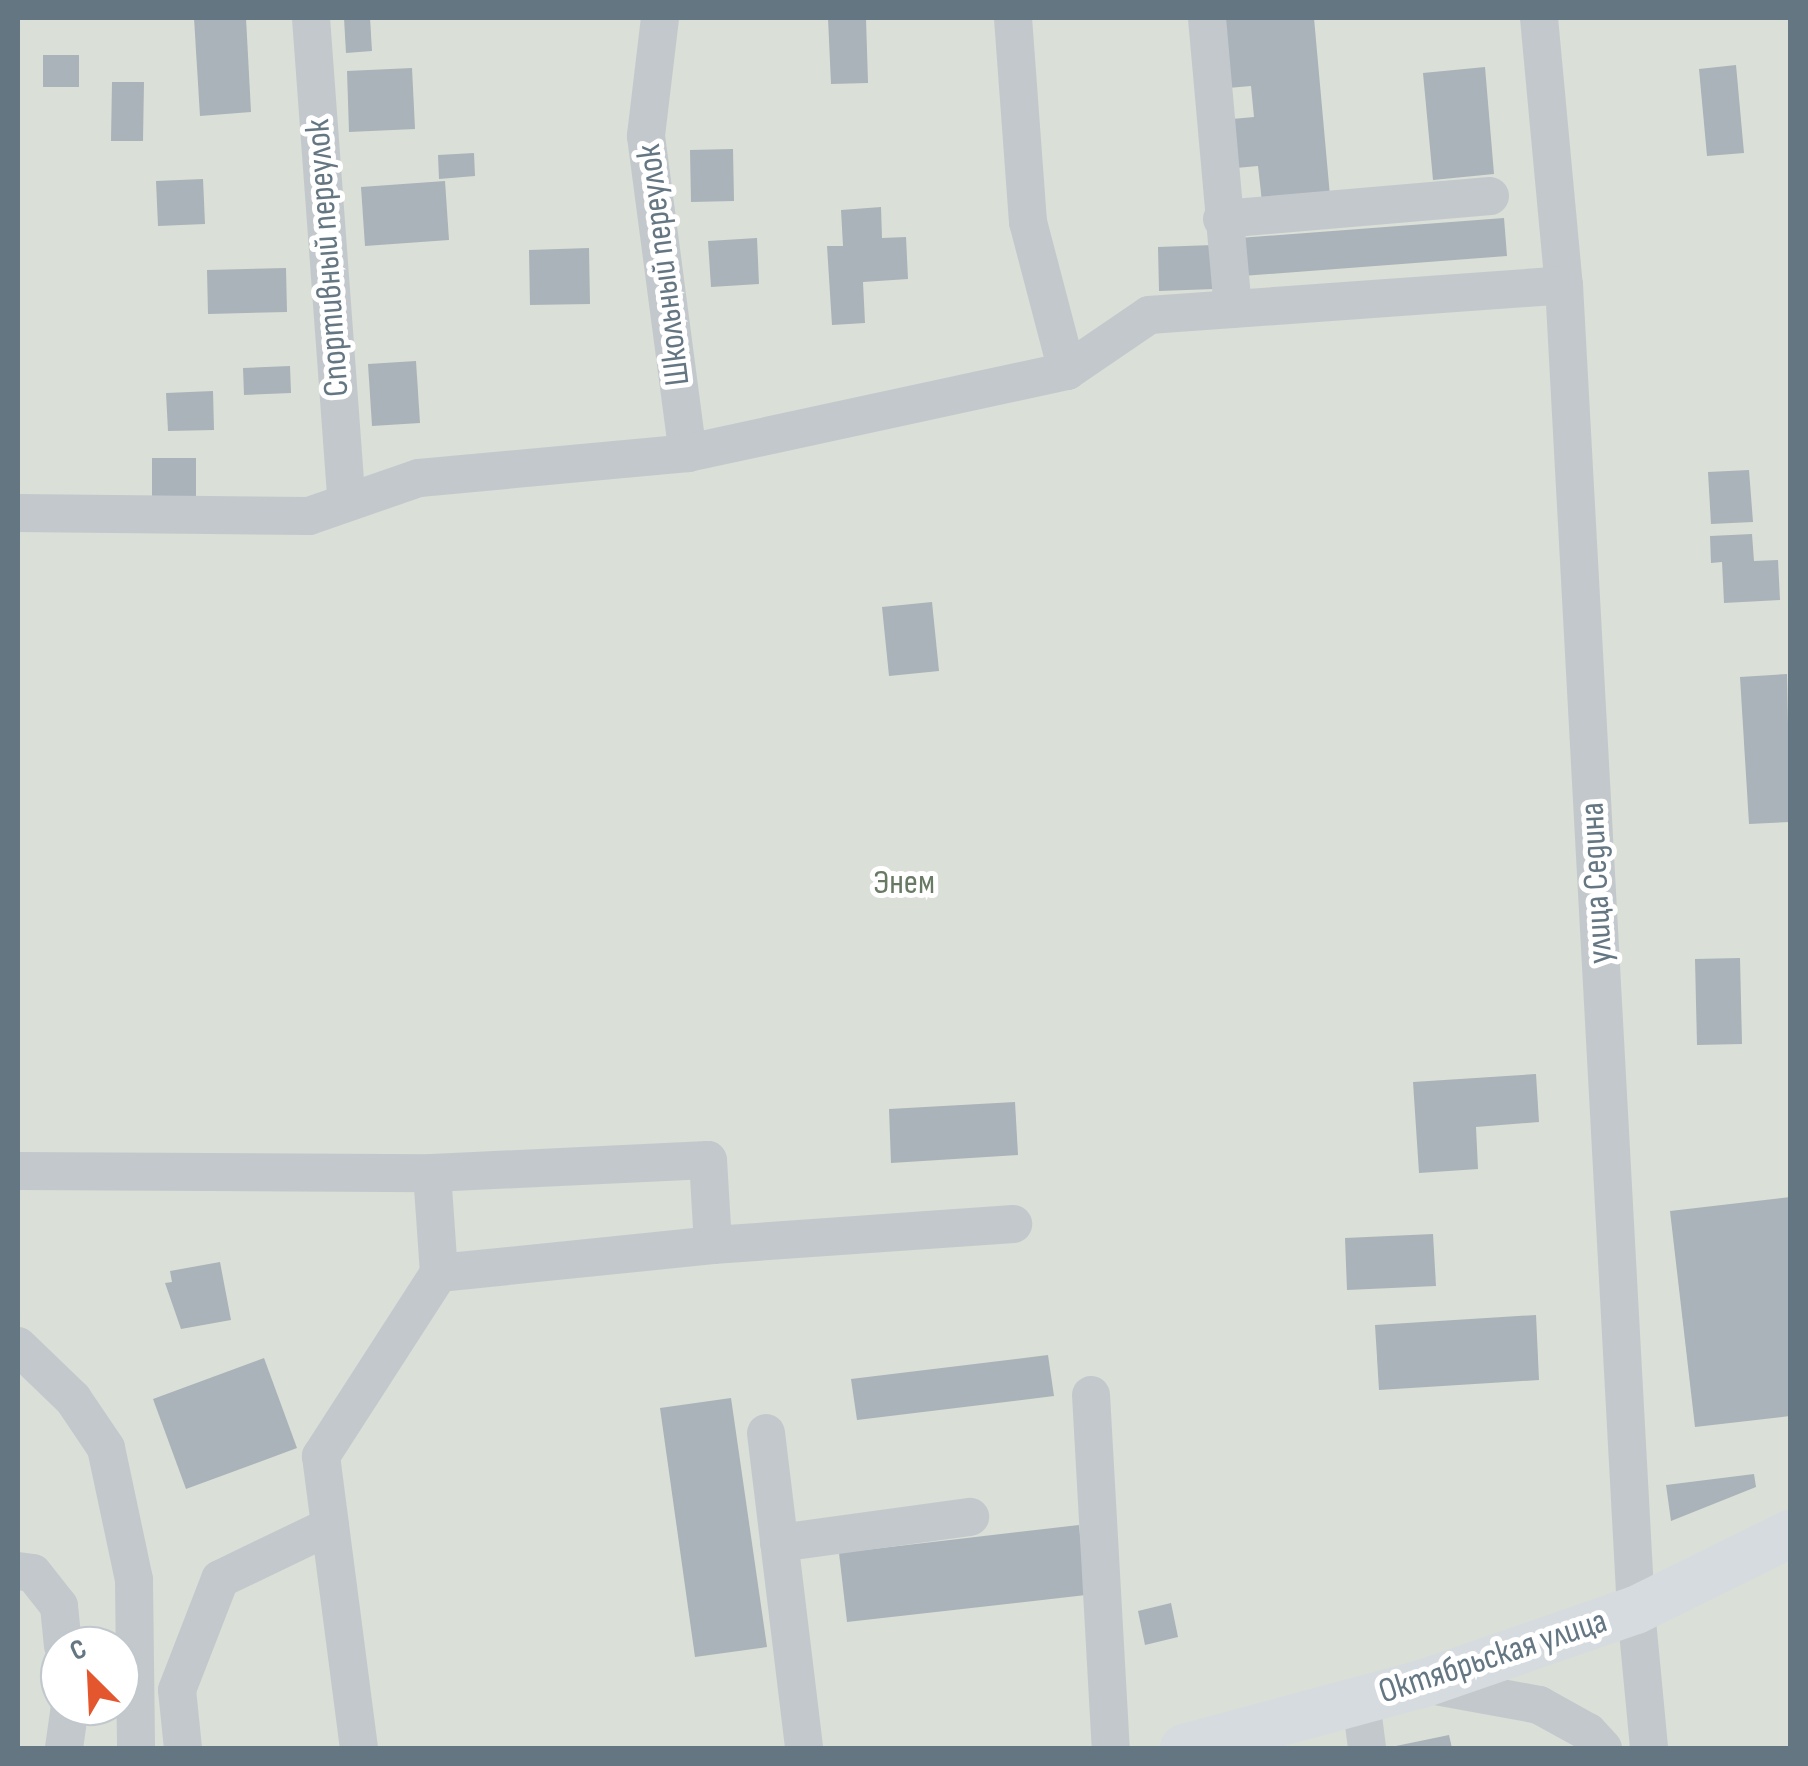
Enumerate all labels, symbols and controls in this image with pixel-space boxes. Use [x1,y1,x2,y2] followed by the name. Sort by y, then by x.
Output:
[297,118,359,398] street label: Спортивный переулок
[628,142,700,388] street label: Школьный переулок
[1572,801,1622,965] street label: улица Седина
[873,862,935,904] park label: Энем
[1374,1600,1612,1714] street label: Октябрьская улица
[40,1626,140,1726] north arrow
[65,1632,92,1668] text: С

